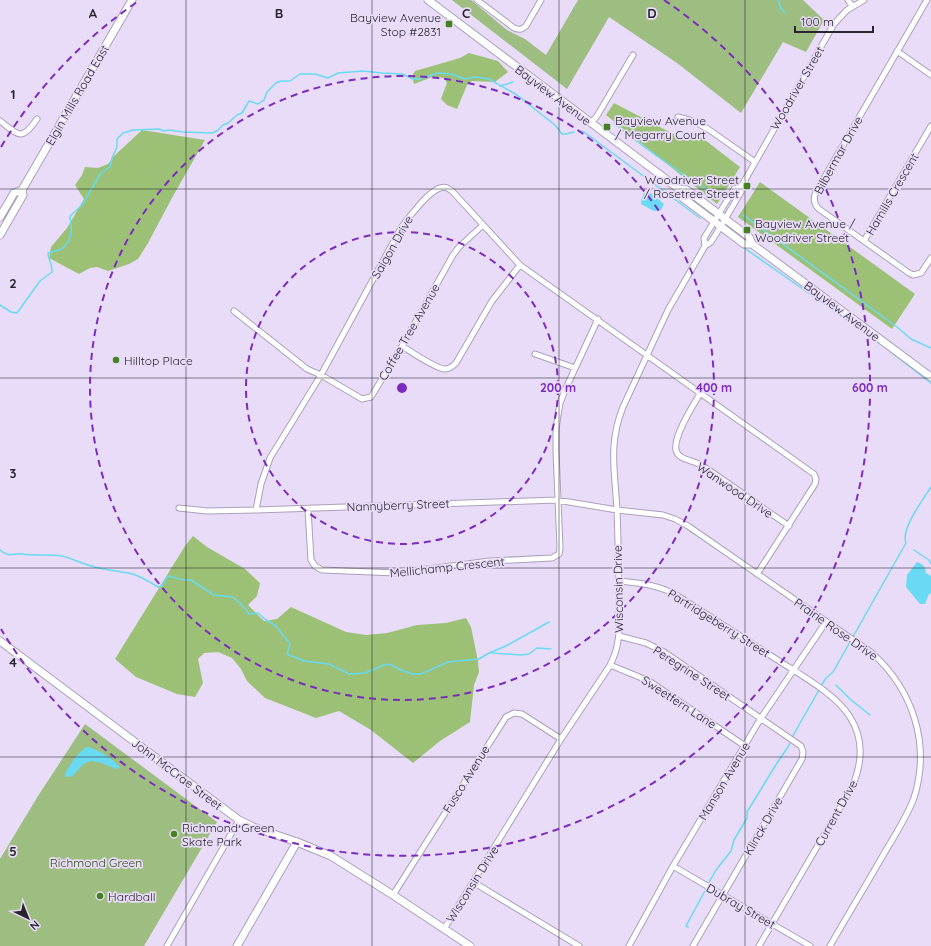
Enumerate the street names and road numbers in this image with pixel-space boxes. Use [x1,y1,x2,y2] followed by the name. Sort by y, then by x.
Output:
[42,42,112,148] street label: Elgin Mills Road East
[767,43,827,133] street label: Woodriver Street
[512,62,594,128] street label: Bayview Avenue
[810,113,866,197] street label: Bilbermar Drive
[862,150,922,238] street label: Hamills Crescent
[368,213,416,281] street label: Saigon Drive
[801,278,883,344] street label: Bayview Avenue
[375,281,443,383] street label: Coffee Tree Avenue
[694,459,776,521] street label: Wanwood Drive
[346,496,450,514] street label: Nannyberry Street
[610,545,626,633] street label: Wisconsin Drive
[389,554,505,580] street label: Mellichamp Crescent
[665,585,773,661] street label: Partridgeberry Street
[791,595,881,664] street label: Prairie Rose Drive
[650,642,734,704] street label: Peregrine Street
[639,672,719,732] street label: Sweetfern Lane
[129,735,225,813] street label: John McCrae Street
[695,739,753,823] street label: Manson Avenue
[439,742,493,816] street label: Fusco Avenue
[812,777,861,849] street label: Current Drive
[740,794,786,858] street label: Klinck Drive
[442,843,502,925] street label: Wisconsin Drive
[704,880,778,932] street label: Dubray Street

